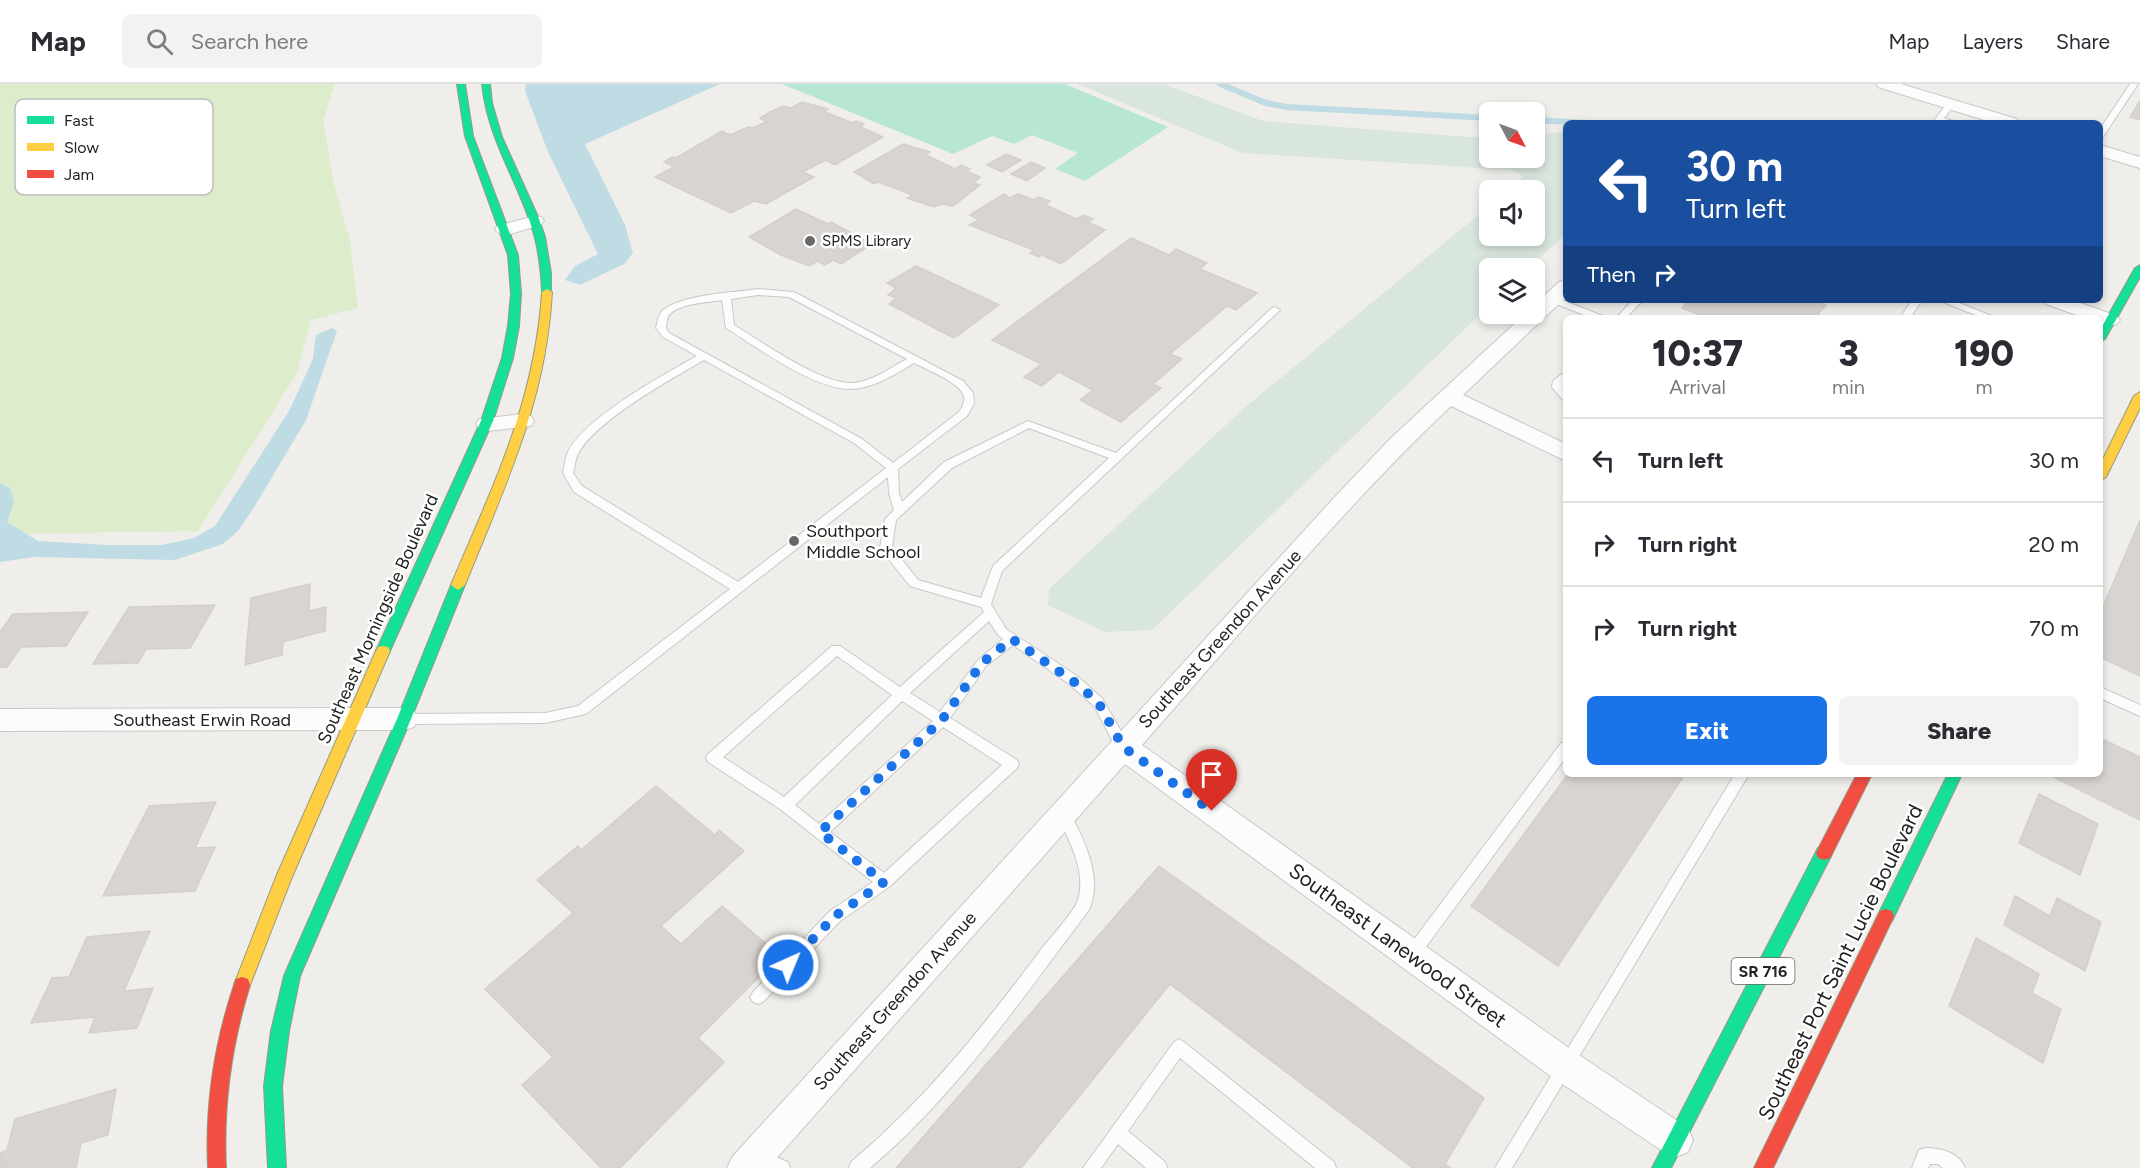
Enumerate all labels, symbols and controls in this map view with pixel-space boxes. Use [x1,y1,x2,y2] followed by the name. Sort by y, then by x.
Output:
[122,14,542,68] search box
[30,24,86,58] text: Map
[143,25,176,58] icon: search
[191,28,308,55] text: Search here
[1889,29,1929,54] text: Map
[1962,29,2023,54] text: Layers
[2056,29,2110,54] text: Share
[15,99,213,195] legend
[1479,102,1545,168] north arrow
[1479,102,1545,324] map controls
[64,111,94,130] text: Fast
[64,138,99,157] text: Slow
[1686,141,1783,192] text: 30 m
[1587,144,1665,222] icon: left
[64,165,94,184] text: Jam
[1479,180,1545,246] button: sound
[1686,192,1786,225] text: Turn left
[822,232,911,250] place label: SPMS Library
[803,234,817,248] marker: SPMS Library
[1479,258,1545,324] button: layers
[1648,258,1681,291] icon: right
[1587,261,1636,288] text: Then
[1652,332,1743,375] text: 10:37
[1838,332,1859,375] text: 3
[1954,332,2014,375] text: 190
[1669,375,1726,399] text: Arrival
[1832,375,1865,399] text: min
[1975,375,1992,399] text: m
[1587,444,1620,477] icon: left
[1638,447,1724,474] text: Turn left
[2029,447,2079,474] text: 30 m
[313,491,443,747] street label: Southeast Morningside Boulevard
[806,520,920,563] place label: Southport Middle School
[1587,528,1620,561] icon: right
[1638,531,1737,558] text: Turn right
[2028,531,2079,558] text: 20 m
[787,534,801,548] marker: Southport Middle School
[1134,545,1306,733] street label: Southeast Greendon Avenue
[1587,612,1620,645] icon: right
[1638,615,1737,642] text: Turn right
[2029,615,2079,642] text: 70 m
[1587,696,1827,765] button: Exit
[1839,696,2079,765] button: Share
[113,709,291,731] street label: Southeast Erwin Road
[1186,749,1237,811] pin
[1195,758,1228,791] icon: arrive
[1752,800,1928,1124] street label: Southeast Port Saint Lucie Boulevard
[1284,858,1512,1032] street label: Southeast Lanewood Street
[809,907,981,1095] street label: Southeast Greendon Avenue
[756,933,820,997] position arrow
[1732,958,1794,984] road number: SR 716

